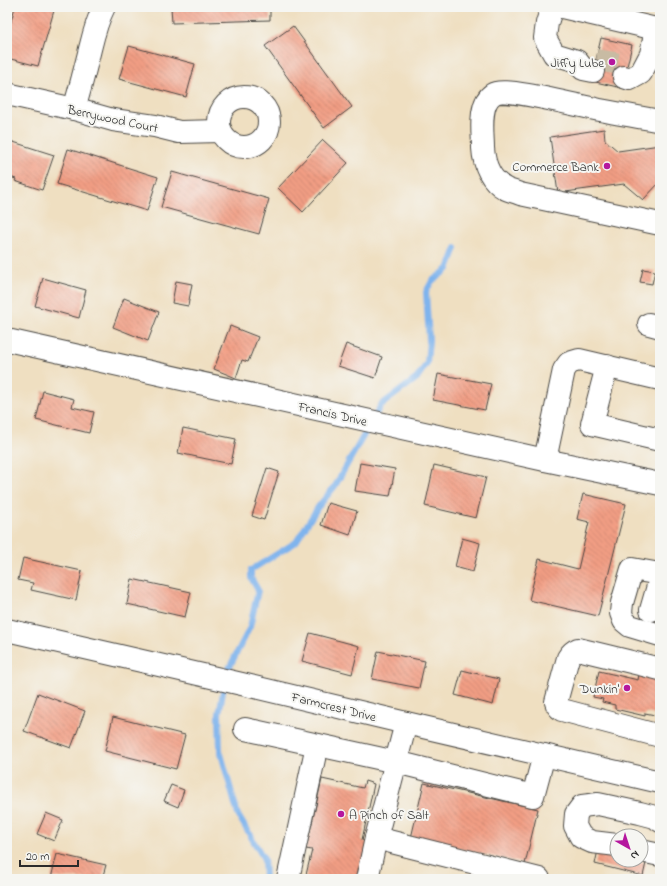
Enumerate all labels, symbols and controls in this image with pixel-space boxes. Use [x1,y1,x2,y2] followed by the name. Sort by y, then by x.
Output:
[551,54,604,74] place label: Jiffy Lube
[607,57,617,67] marker: Jiffy Lube
[65,100,160,139] street label: Berrywood Court
[512,158,599,177] place label: Commerce Bank
[602,161,612,171] marker: Commerce Bank
[295,397,369,432] street label: Francis Drive
[579,680,620,699] place label: Dunkin'
[622,683,632,693] marker: Dunkin'
[288,688,378,727] street label: Farmcrest Drive
[349,806,430,825] place label: A Pinch of Salt
[336,809,346,819] marker: A Pinch of Salt
[609,828,649,868] north arrow
[20,842,78,868] scale bar
[627,846,643,864] text: N
[26,848,49,866] text: 20 m

